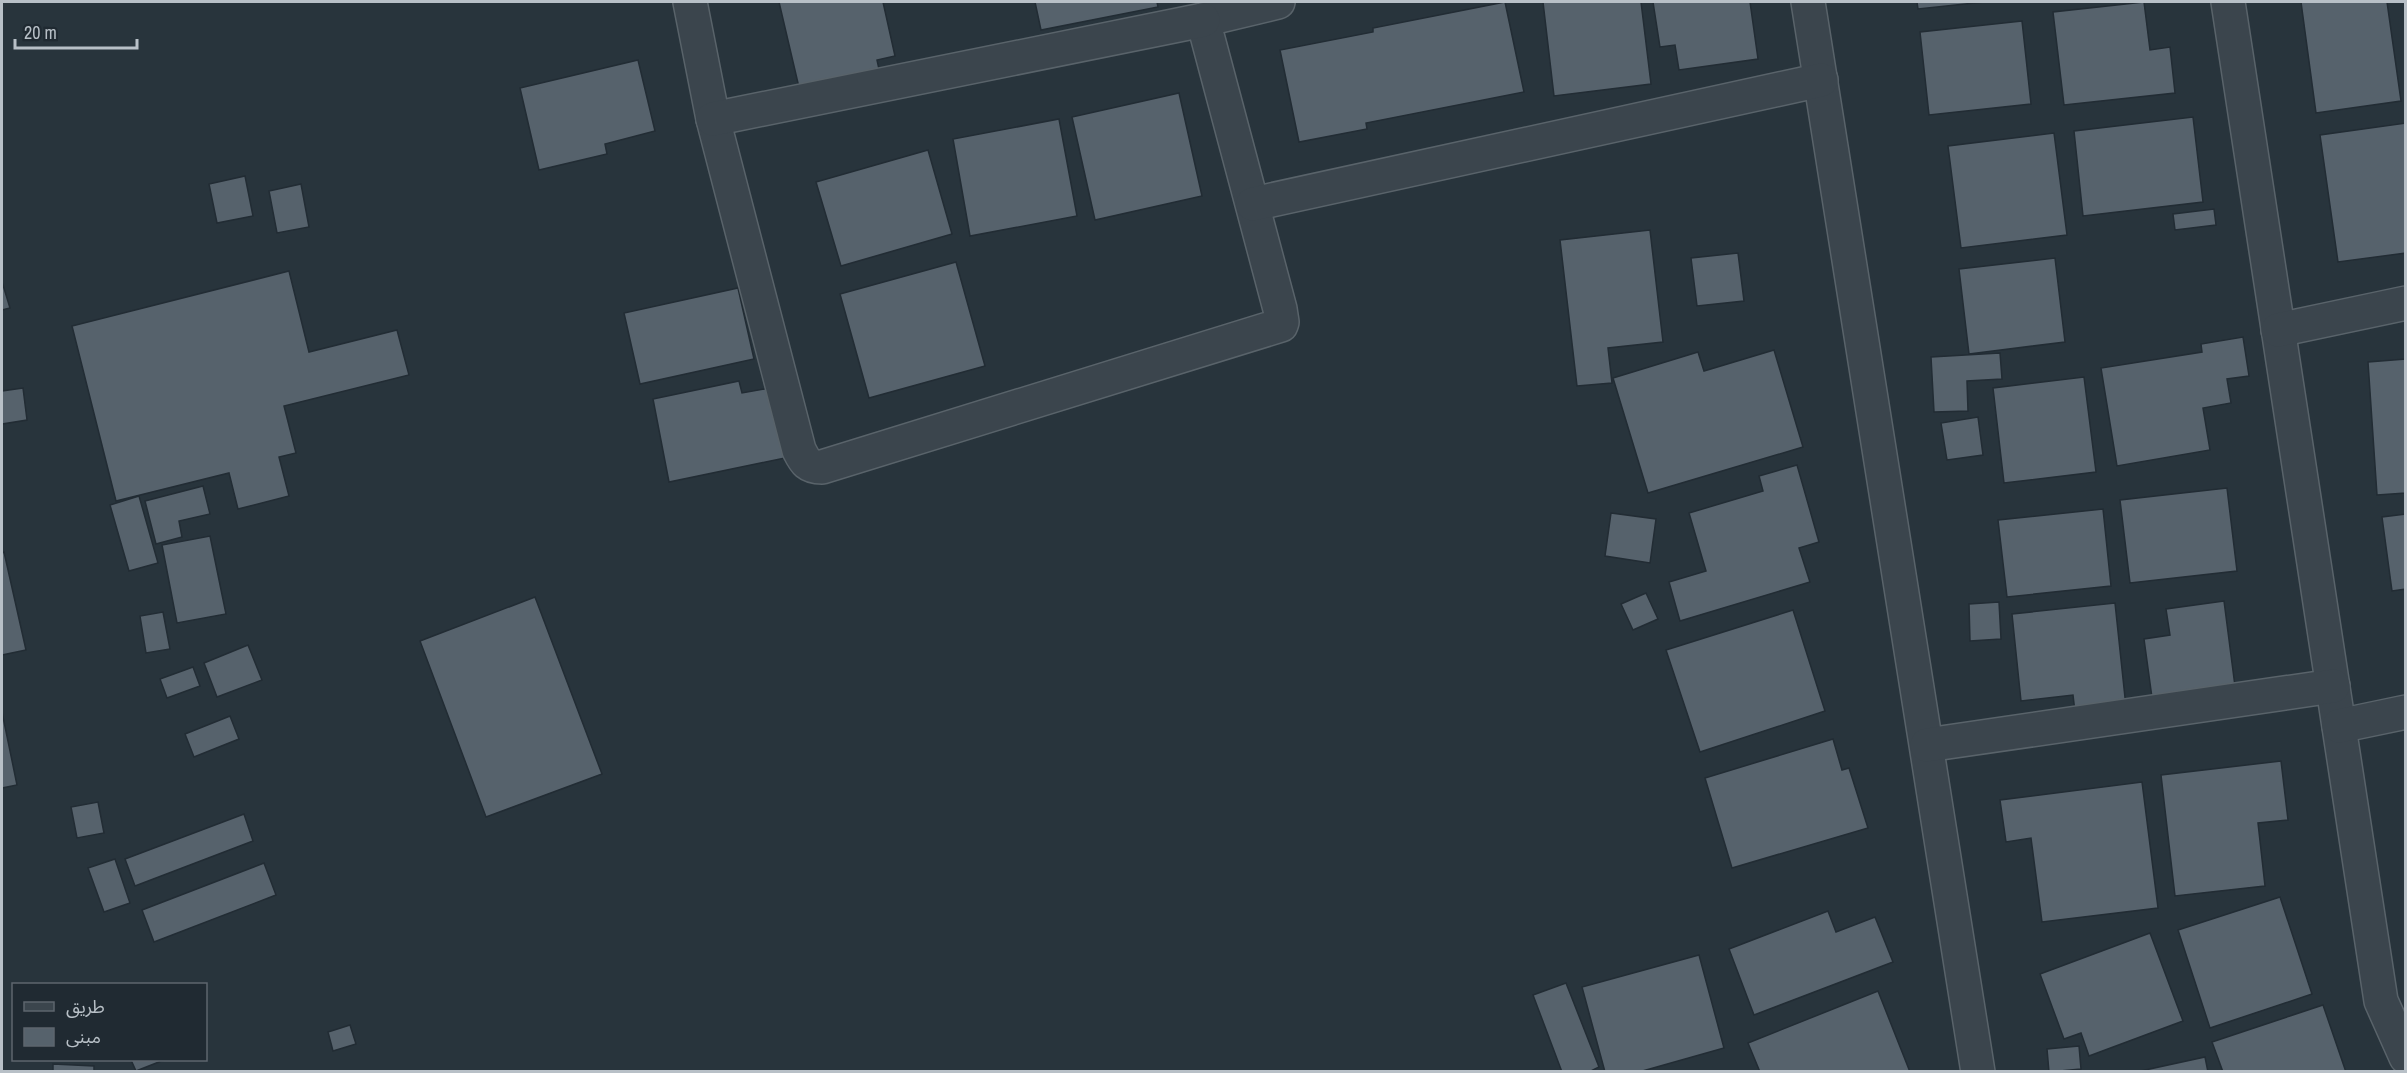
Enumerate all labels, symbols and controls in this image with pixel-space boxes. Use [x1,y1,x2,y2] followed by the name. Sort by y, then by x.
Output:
[15,12,136,50] scale bar
[24,20,57,45] text: 20 m
[12,983,207,1061] legend
[66,994,105,1019] text: طريق
[66,1024,101,1049] text: مبنى

